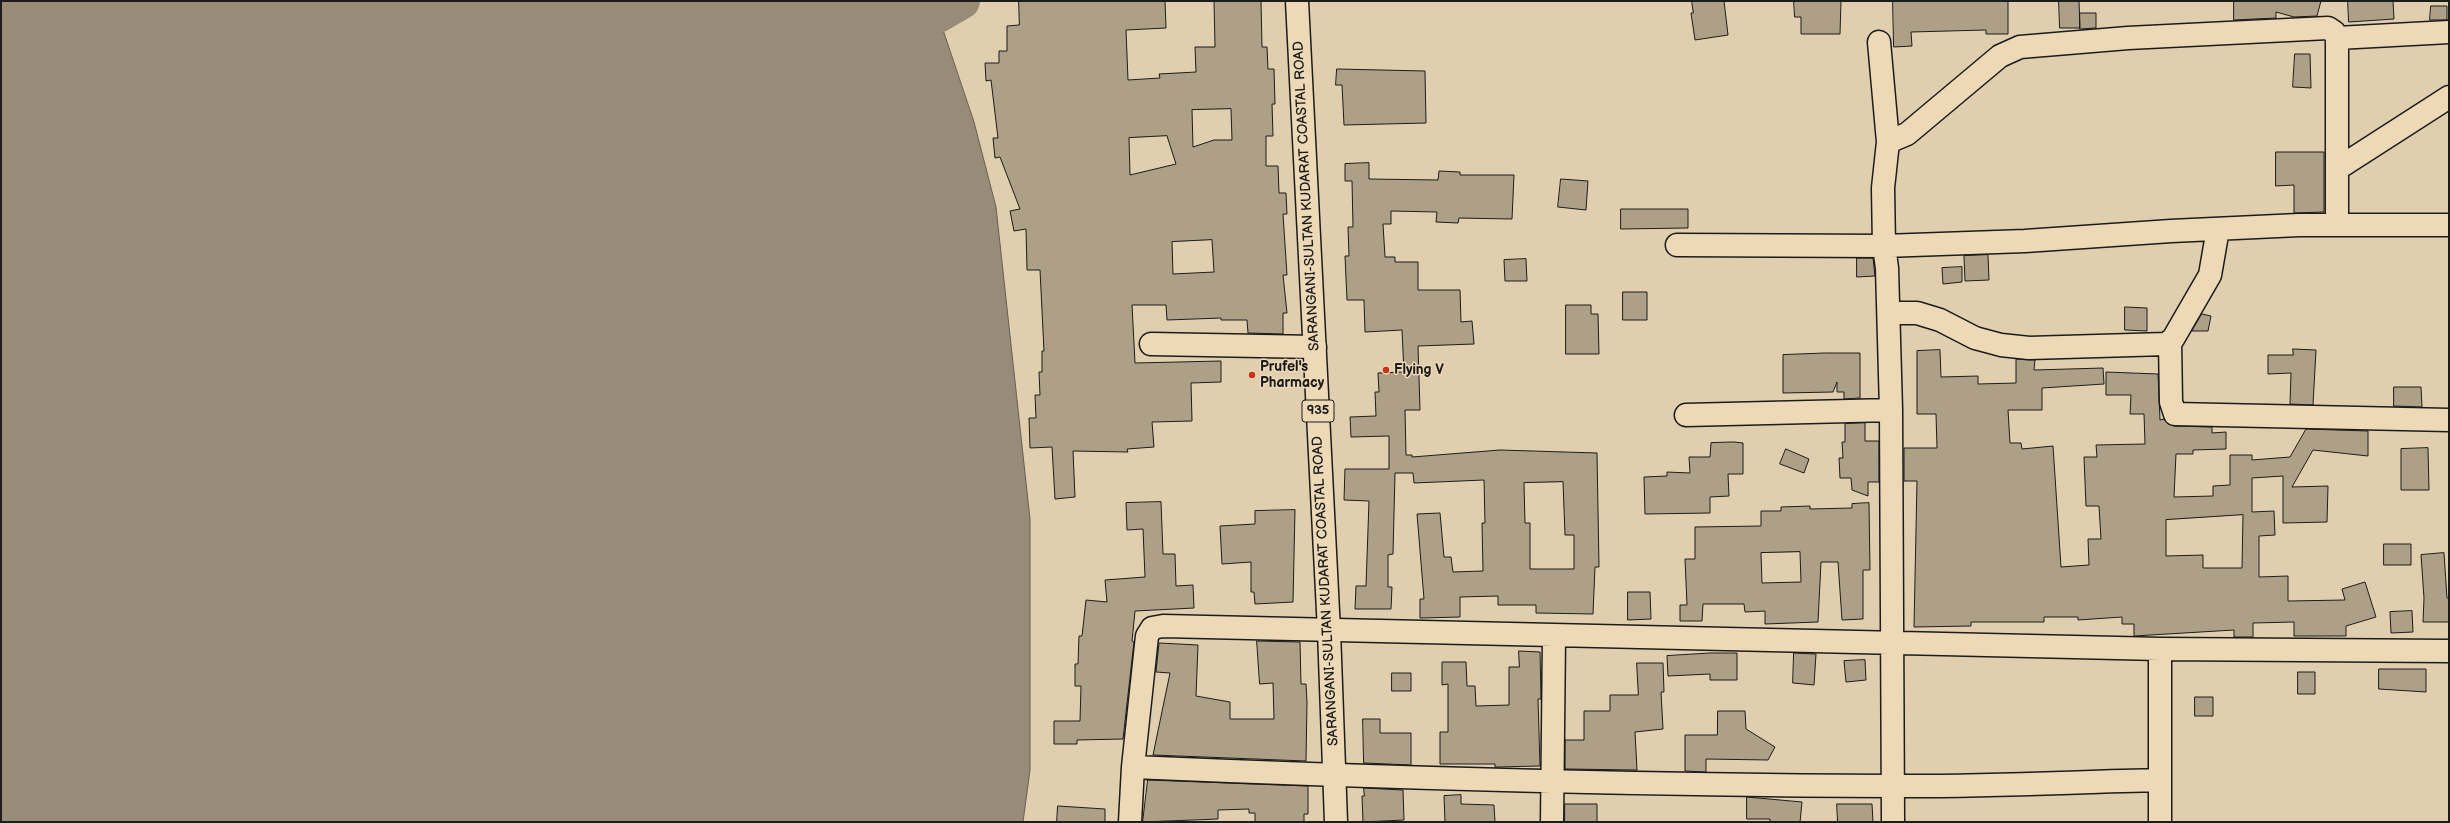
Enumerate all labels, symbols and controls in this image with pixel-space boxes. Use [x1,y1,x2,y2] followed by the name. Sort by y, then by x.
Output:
[1290,41,1324,351] street label: SARANGANI-SULTAN KUDARAT COASTAL ROAD
[1260,359,1324,392] place label: Prufel's Pharmacy
[1394,362,1444,378] place label: Flying V
[1381,365,1391,375] marker: Flying V
[1247,370,1257,380] marker: Prufel's Pharmacy
[1302,400,1334,422] road number: 935
[1309,436,1343,746] street label: SARANGANI-SULTAN KUDARAT COASTAL ROAD

